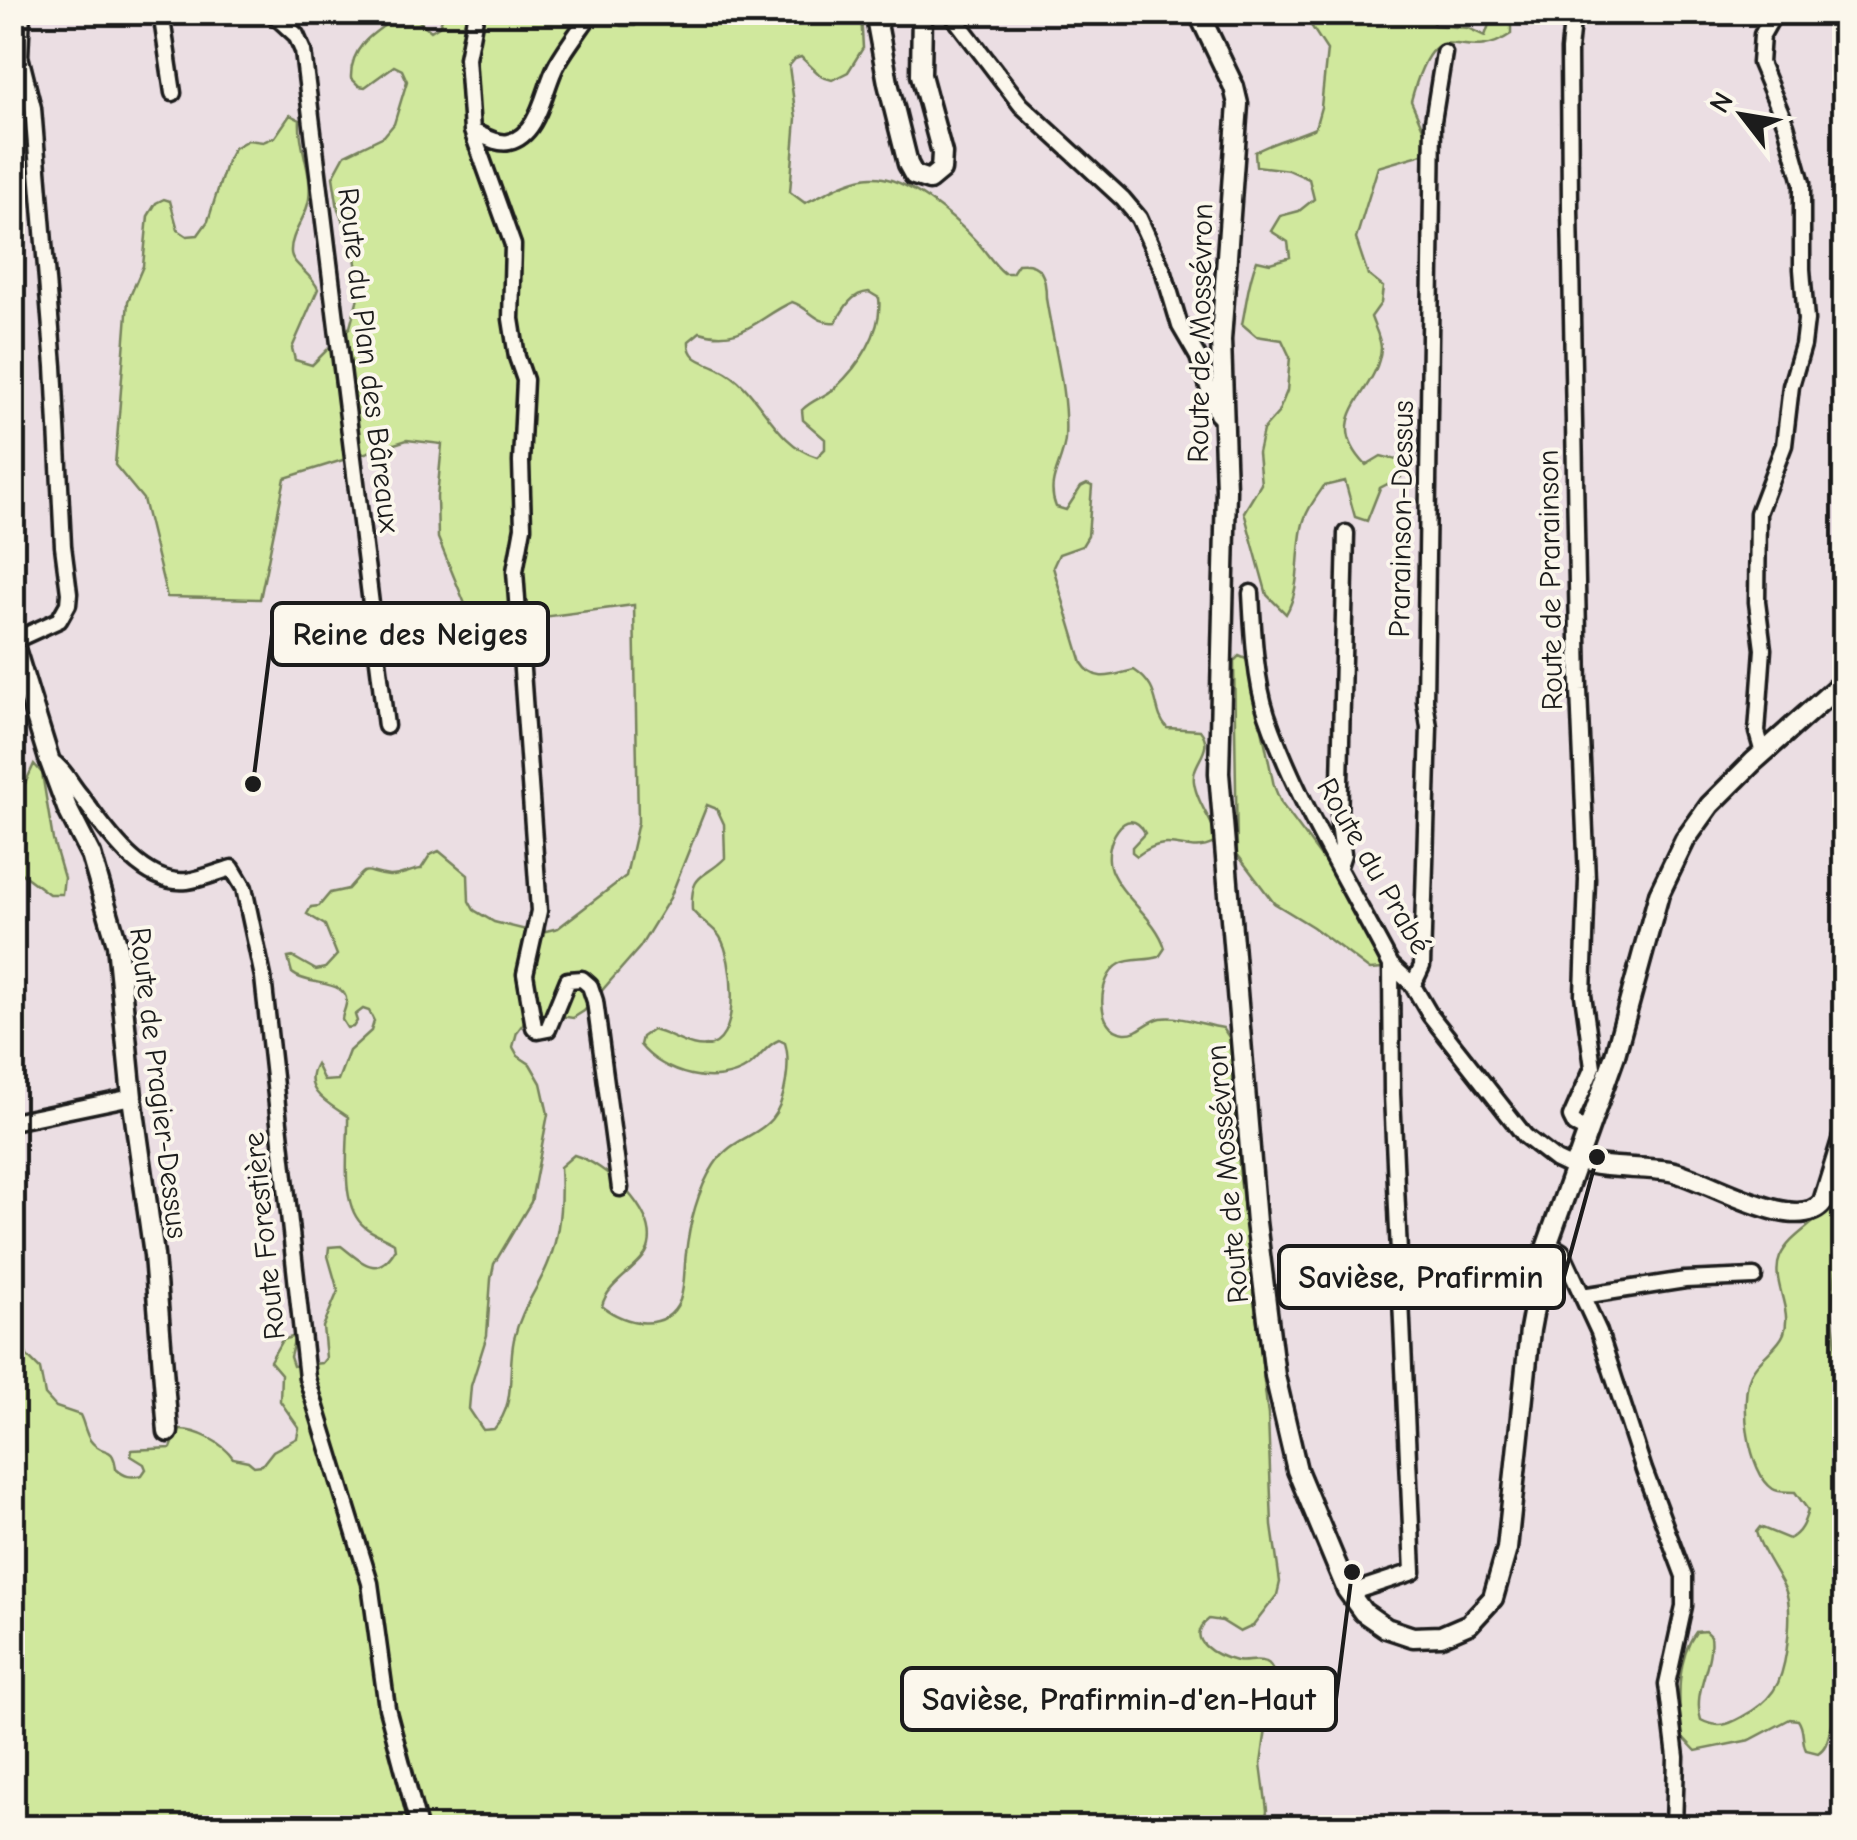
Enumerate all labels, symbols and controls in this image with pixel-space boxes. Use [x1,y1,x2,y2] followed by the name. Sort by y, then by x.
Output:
[1692,65,1792,165] north arrow
[1703,87,1740,119] text: N
[330,186,407,535] street label: Route du Plan des Bâreaux
[1181,203,1220,463] street label: Route de Mossévron
[1382,400,1421,638] street label: Prarainson-Dessus
[1531,449,1570,711] street label: Route de Prarainson
[272,603,548,665] callout: Reine des Neiges
[292,616,528,653] text: Reine des Neiges
[1309,772,1438,960] street label: Route du Prabé
[122,925,195,1241] street label: Route de Pragier-Dessus
[1199,1043,1256,1305] street label: Route de Mossévron
[236,1130,293,1342] street label: Route Forestière
[1279,1246,1564,1308] callout: Savièse, Prafirmin
[1298,1259,1544,1296] text: Savièse, Prafirmin
[902,1668,1336,1730] callout: Savièse, Prafirmin-d'en-Haut
[922,1681,1316,1718] text: Savièse, Prafirmin-d'en-Haut

